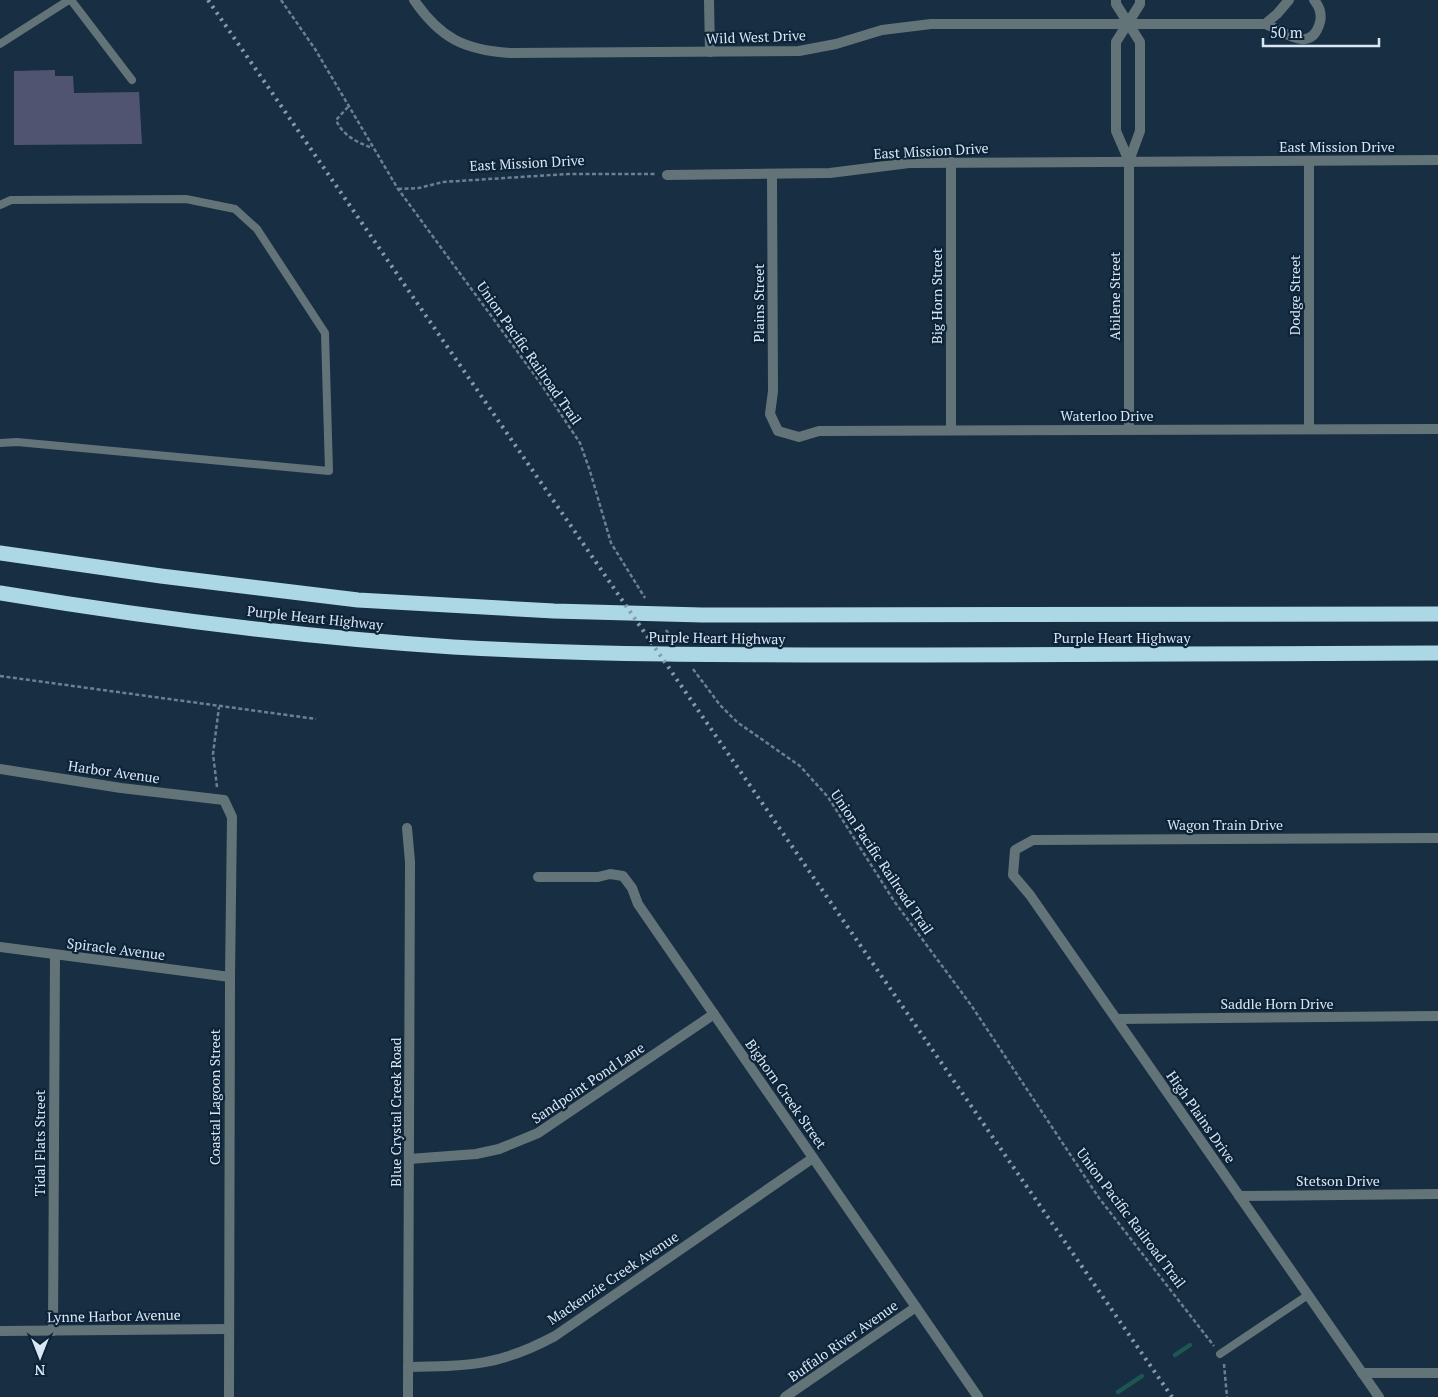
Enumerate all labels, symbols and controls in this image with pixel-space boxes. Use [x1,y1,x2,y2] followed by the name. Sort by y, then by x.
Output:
[1263,15,1379,47] scale bar
[1270,22,1303,42] text: 50 m
[706,25,806,48] street label: Wild West Drive
[1279,137,1395,156] street label: East Mission Drive
[873,138,989,163] street label: East Mission Drive
[469,150,585,175] street label: East Mission Drive
[927,247,946,344] street label: Big Horn Street
[1105,251,1124,340] street label: Abilene Street
[1285,254,1304,335] street label: Dodge Street
[749,263,768,342] street label: Plains Street
[473,277,586,428] street label: Union Pacific Railroad Trail
[1060,406,1154,425] street label: Waterloo Drive
[246,601,385,634] street label: Purple Heart Highway
[648,627,787,648] street label: Purple Heart Highway
[1054,628,1191,647] street label: Purple Heart Highway
[67,756,161,787] street label: Harbor Avenue
[827,786,938,938] street label: Union Pacific Railroad Trail
[1167,815,1283,834] street label: Wagon Train Drive
[66,933,166,964] street label: Spiracle Avenue
[1220,994,1334,1013] street label: Saddle Horn Drive
[205,1028,224,1165] street label: Coastal Lagoon Street
[741,1035,832,1153] street label: Bighorn Creek Street
[386,1037,405,1187] street label: Blue Crystal Creek Road
[527,1038,648,1128] street label: Sandpoint Pond Lane
[1163,1067,1240,1167] street label: High Plains Drive
[30,1089,49,1196] street label: Tidal Flats Street
[1072,1144,1190,1292] street label: Union Pacific Railroad Trail
[1296,1171,1380,1190] street label: Stetson Drive
[543,1227,682,1329] street label: Mackenzie Creek Avenue
[784,1296,901,1386] street label: Buffalo River Avenue
[47,1305,181,1326] street label: Lynne Harbor Avenue
[15,1332,65,1382] north arrow
[34,1361,45,1380] text: N

